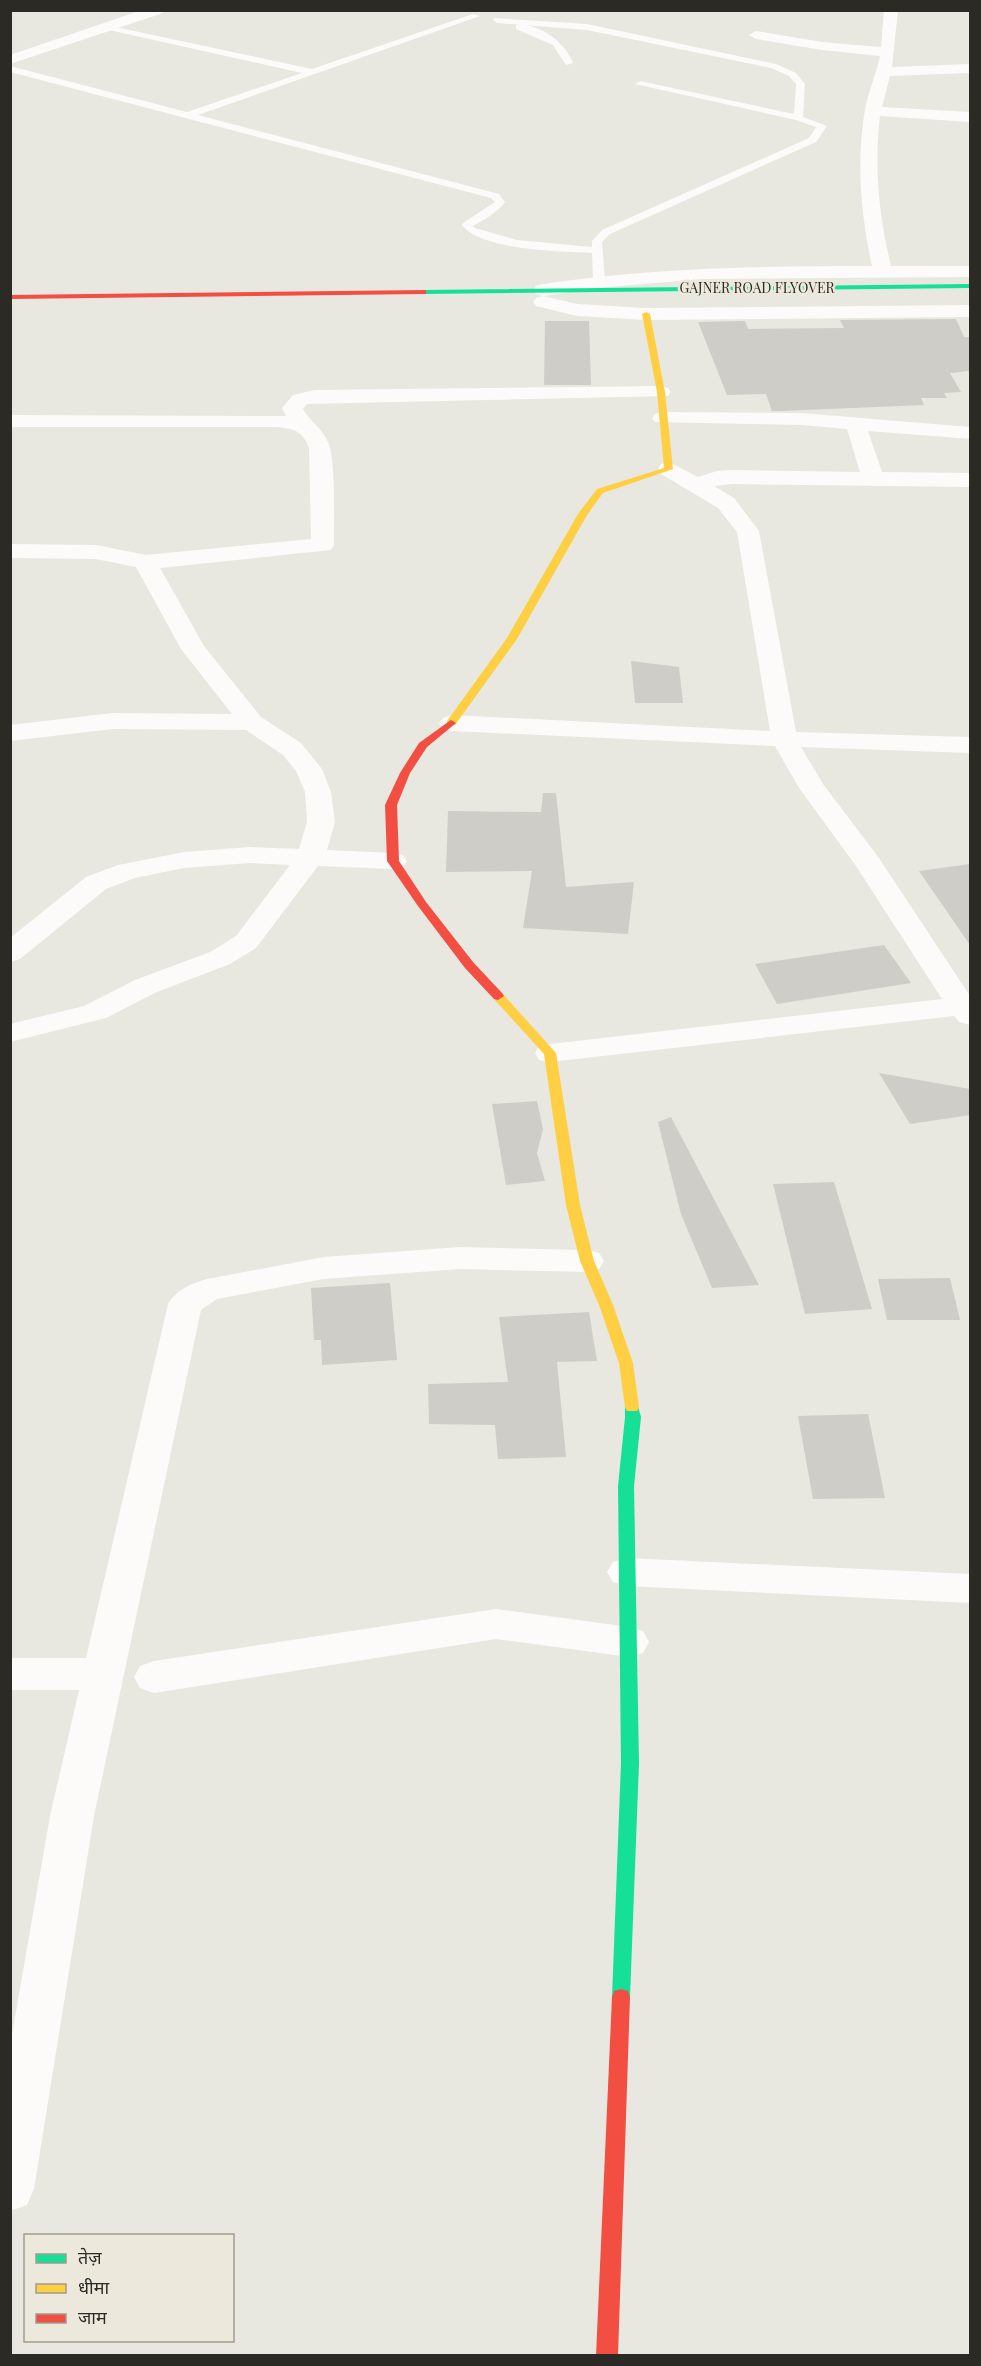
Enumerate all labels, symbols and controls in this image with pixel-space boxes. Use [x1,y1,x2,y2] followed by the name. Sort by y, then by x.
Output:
[679,278,836,297] street label: GAJNER ROAD FLYOVER
[24,2234,234,2342] legend
[78,2245,102,2269] text: तेज़
[78,2275,109,2299] text: धीमा
[78,2305,108,2329] text: जाम

